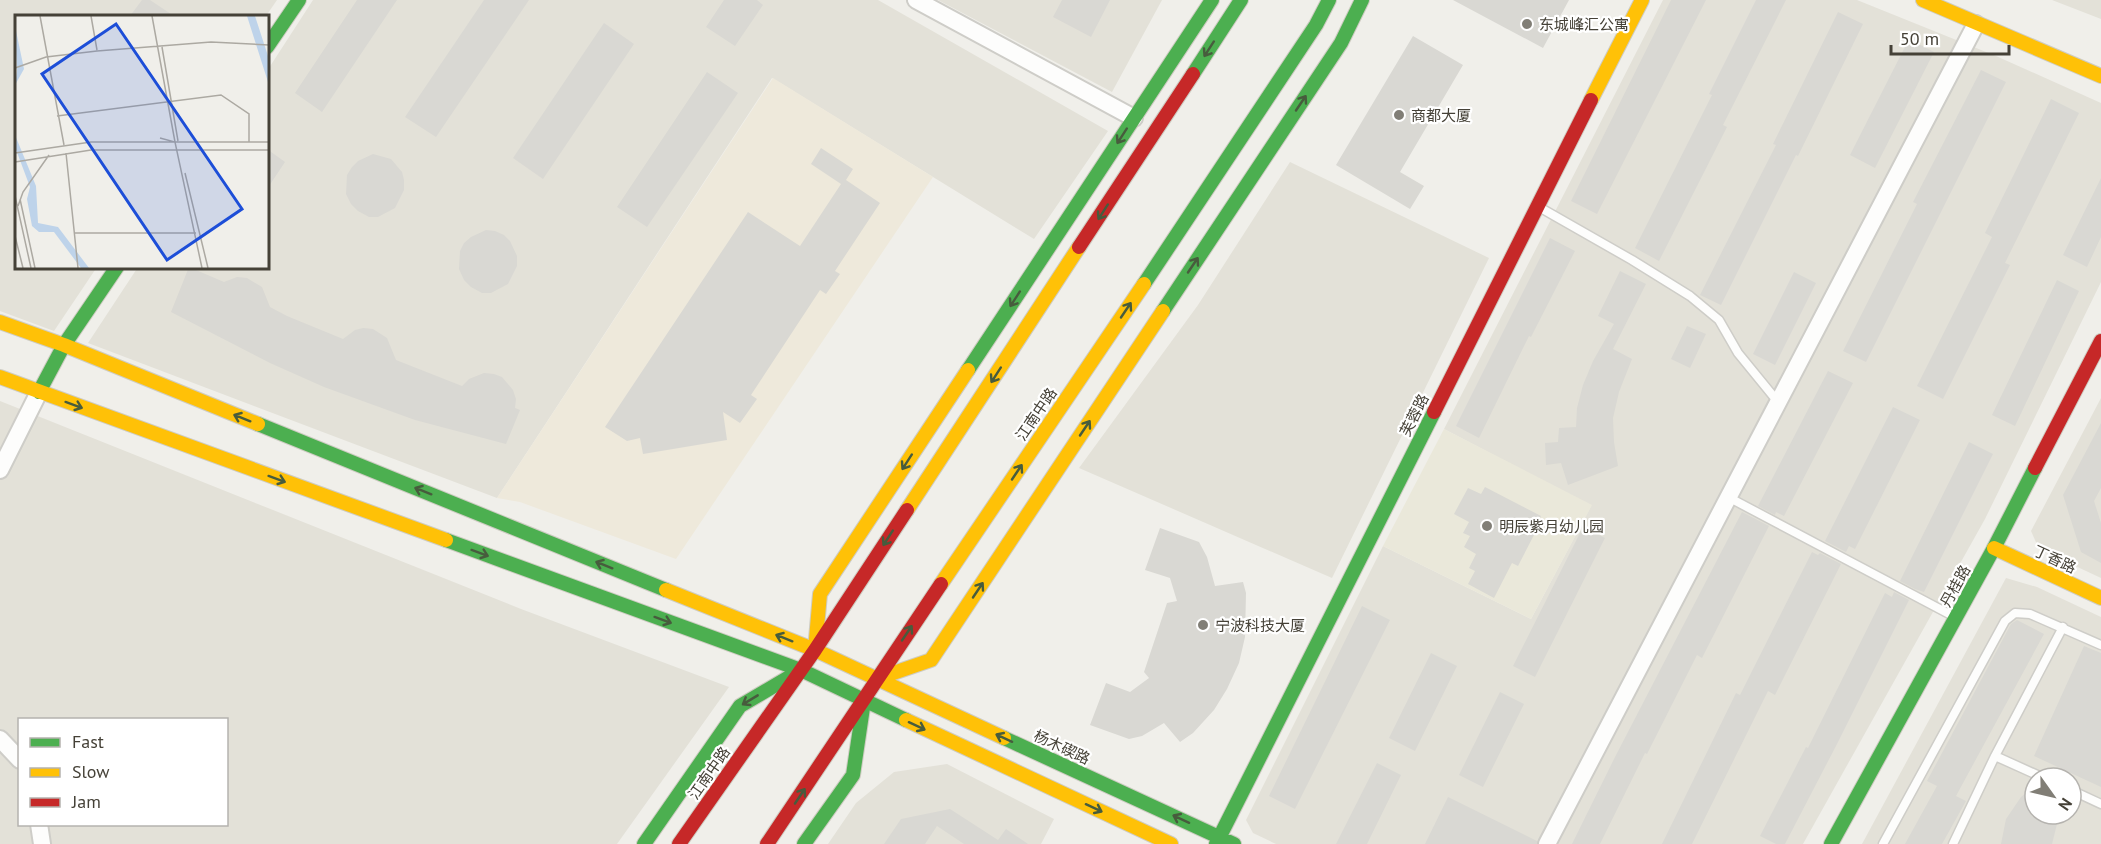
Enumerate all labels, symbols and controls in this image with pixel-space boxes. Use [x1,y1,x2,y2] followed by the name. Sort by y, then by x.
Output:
[15,15,268,268] inset map
[1539,15,1629,34] place label: 东城峰汇公寓
[1520,17,1534,31] marker: 东城峰汇公寓
[1891,18,2010,56] scale bar
[1900,27,1939,50] text: 50 m
[1203,40,1215,57] one-way arrow
[1295,95,1307,111] one-way arrow
[1411,106,1471,125] place label: 商都大厦
[1392,108,1406,122] marker: 商都大厦
[1116,128,1128,144] one-way arrow
[1096,203,1108,220] one-way arrow
[1187,257,1199,274] one-way arrow
[1008,290,1020,307] one-way arrow
[1120,302,1132,319] one-way arrow
[989,366,1001,383] one-way arrow
[1011,384,1061,444] street label: 江南中路
[1395,391,1433,439] street label: 芙蓉路
[65,400,83,411] one-way arrow
[234,412,252,423] one-way arrow
[1079,419,1092,436] one-way arrow
[901,453,913,470] one-way arrow
[1011,464,1023,480] one-way arrow
[267,475,286,486] one-way arrow
[414,485,433,496] one-way arrow
[1499,517,1604,536] place label: 明辰紫月幼儿园
[1480,519,1494,533] marker: 明辰紫月幼儿园
[882,529,894,546] one-way arrow
[2031,541,2079,577] street label: 丁香路
[470,549,489,560] one-way arrow
[595,559,613,570] one-way arrow
[1936,562,1974,610] street label: 丹桂路
[972,582,984,599] one-way arrow
[654,616,672,627] one-way arrow
[1215,616,1305,635] place label: 宁波科技大厦
[1196,618,1210,632] marker: 宁波科技大厦
[902,625,914,642] one-way arrow
[776,632,794,643] one-way arrow
[742,694,759,706] one-way arrow
[18,718,228,826] legend
[907,720,925,732] one-way arrow
[1031,726,1093,768] street label: 杨木碶路
[72,730,104,753] text: Fast
[995,732,1013,744] one-way arrow
[684,743,734,803] street label: 江南中路
[72,760,110,783] text: Slow
[2023,766,2083,826] north arrow
[794,788,806,804] one-way arrow
[71,790,101,813] text: Jam
[2054,794,2077,814] text: N
[1084,803,1102,814] one-way arrow
[1172,813,1190,824] one-way arrow

